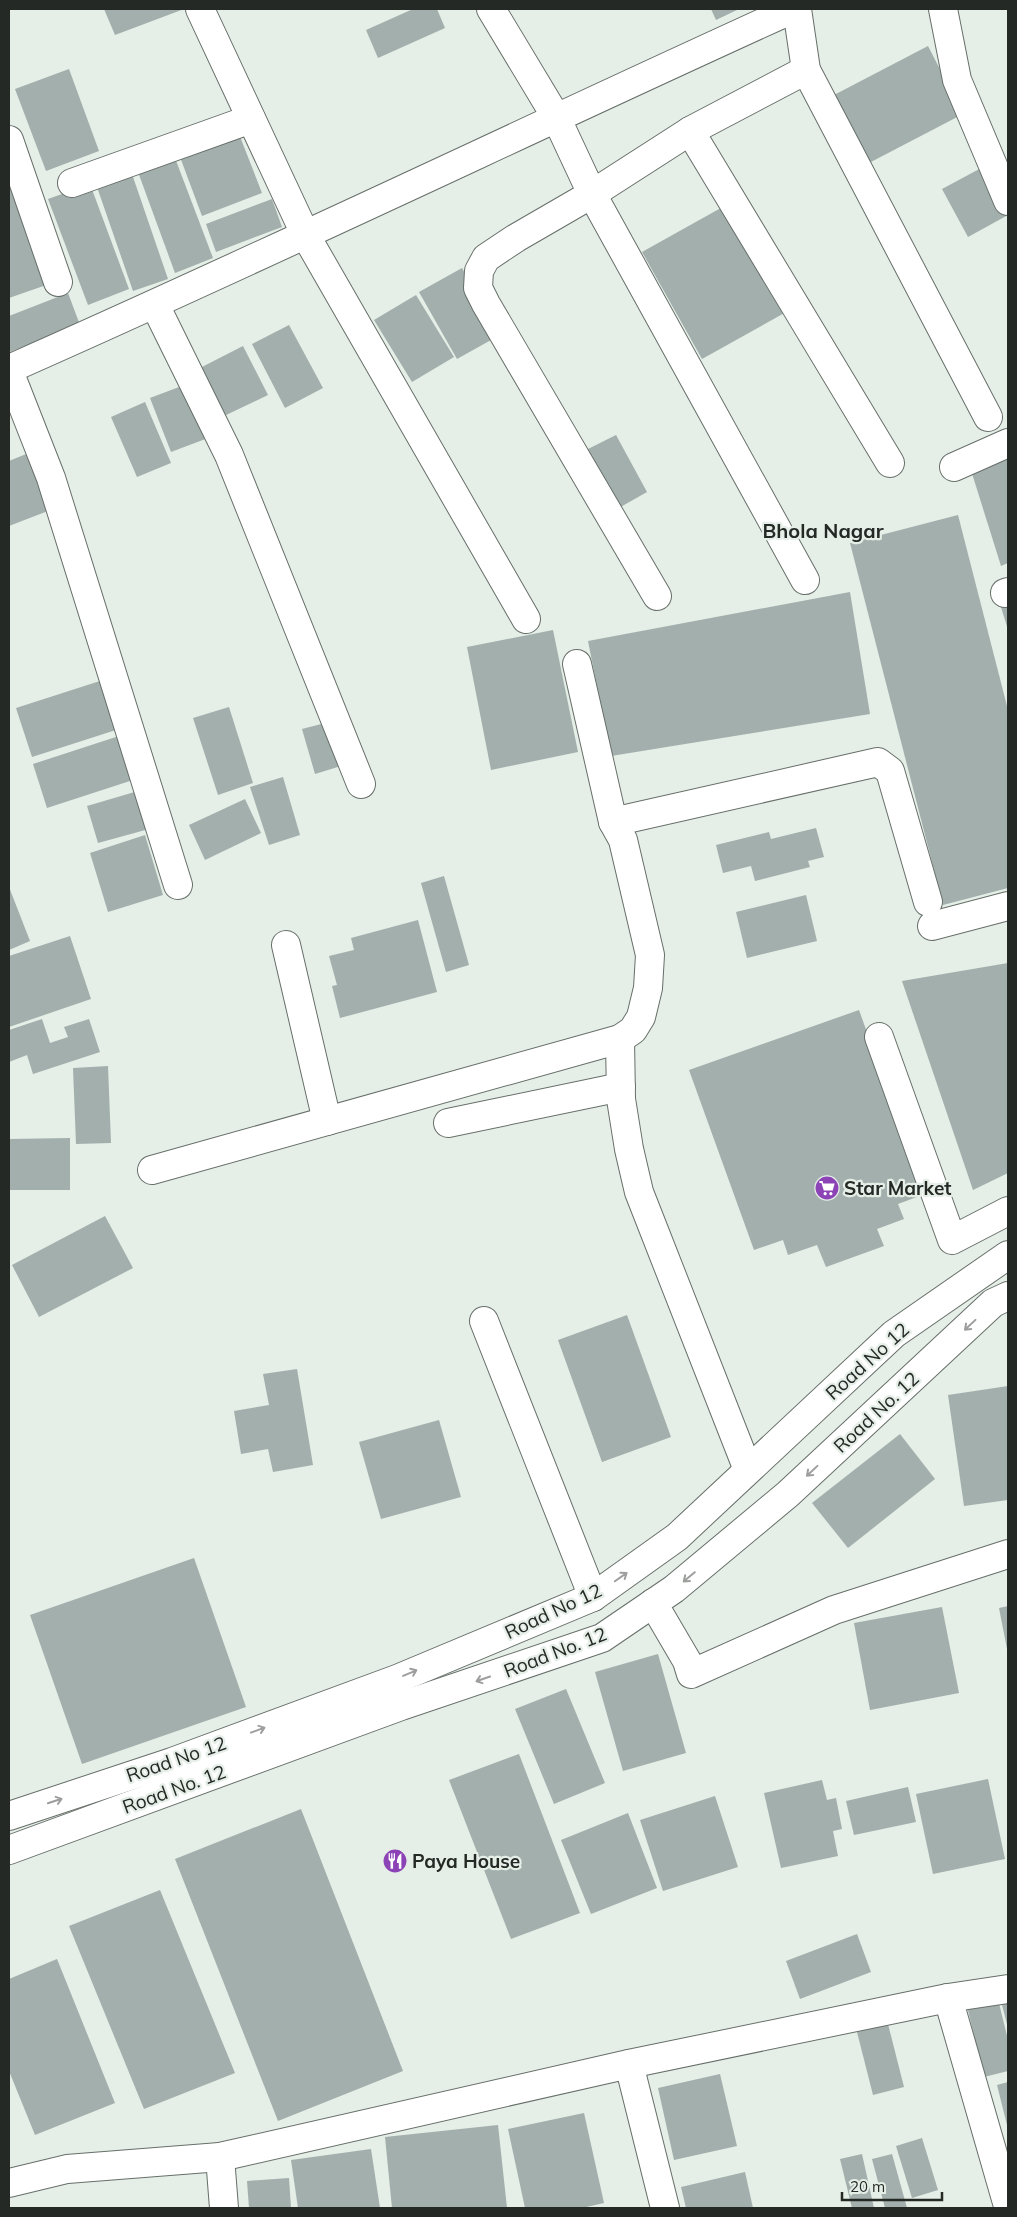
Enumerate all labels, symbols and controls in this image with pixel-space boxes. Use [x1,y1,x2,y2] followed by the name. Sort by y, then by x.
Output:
[763,518,884,543] district label: Bhola Nagar
[814,1175,840,1201] supermarket icon: Star Market
[844,1176,951,1200] place label: Star Market
[820,1317,914,1405] street label: Road No 12
[963,1319,976,1331] one-way arrow
[828,1366,924,1458] street label: Road No. 12
[806,1465,819,1477] one-way arrow
[683,1571,696,1582] one-way arrow
[614,1572,628,1582] one-way arrow
[501,1578,605,1644] street label: Road No 12
[500,1621,610,1683] street label: Road No. 12
[402,1668,417,1678] one-way arrow
[475,1675,491,1684] one-way arrow
[250,1725,265,1734] one-way arrow
[123,1731,229,1787] street label: Road No 12
[119,1759,229,1819] street label: Road No. 12
[47,1796,62,1805] one-way arrow
[382,1848,408,1874] restaurant icon: Paya House
[412,1849,520,1873] place label: Paya House
[842,2170,942,2202] scale bar
[850,2177,885,2196] text: 20 m

